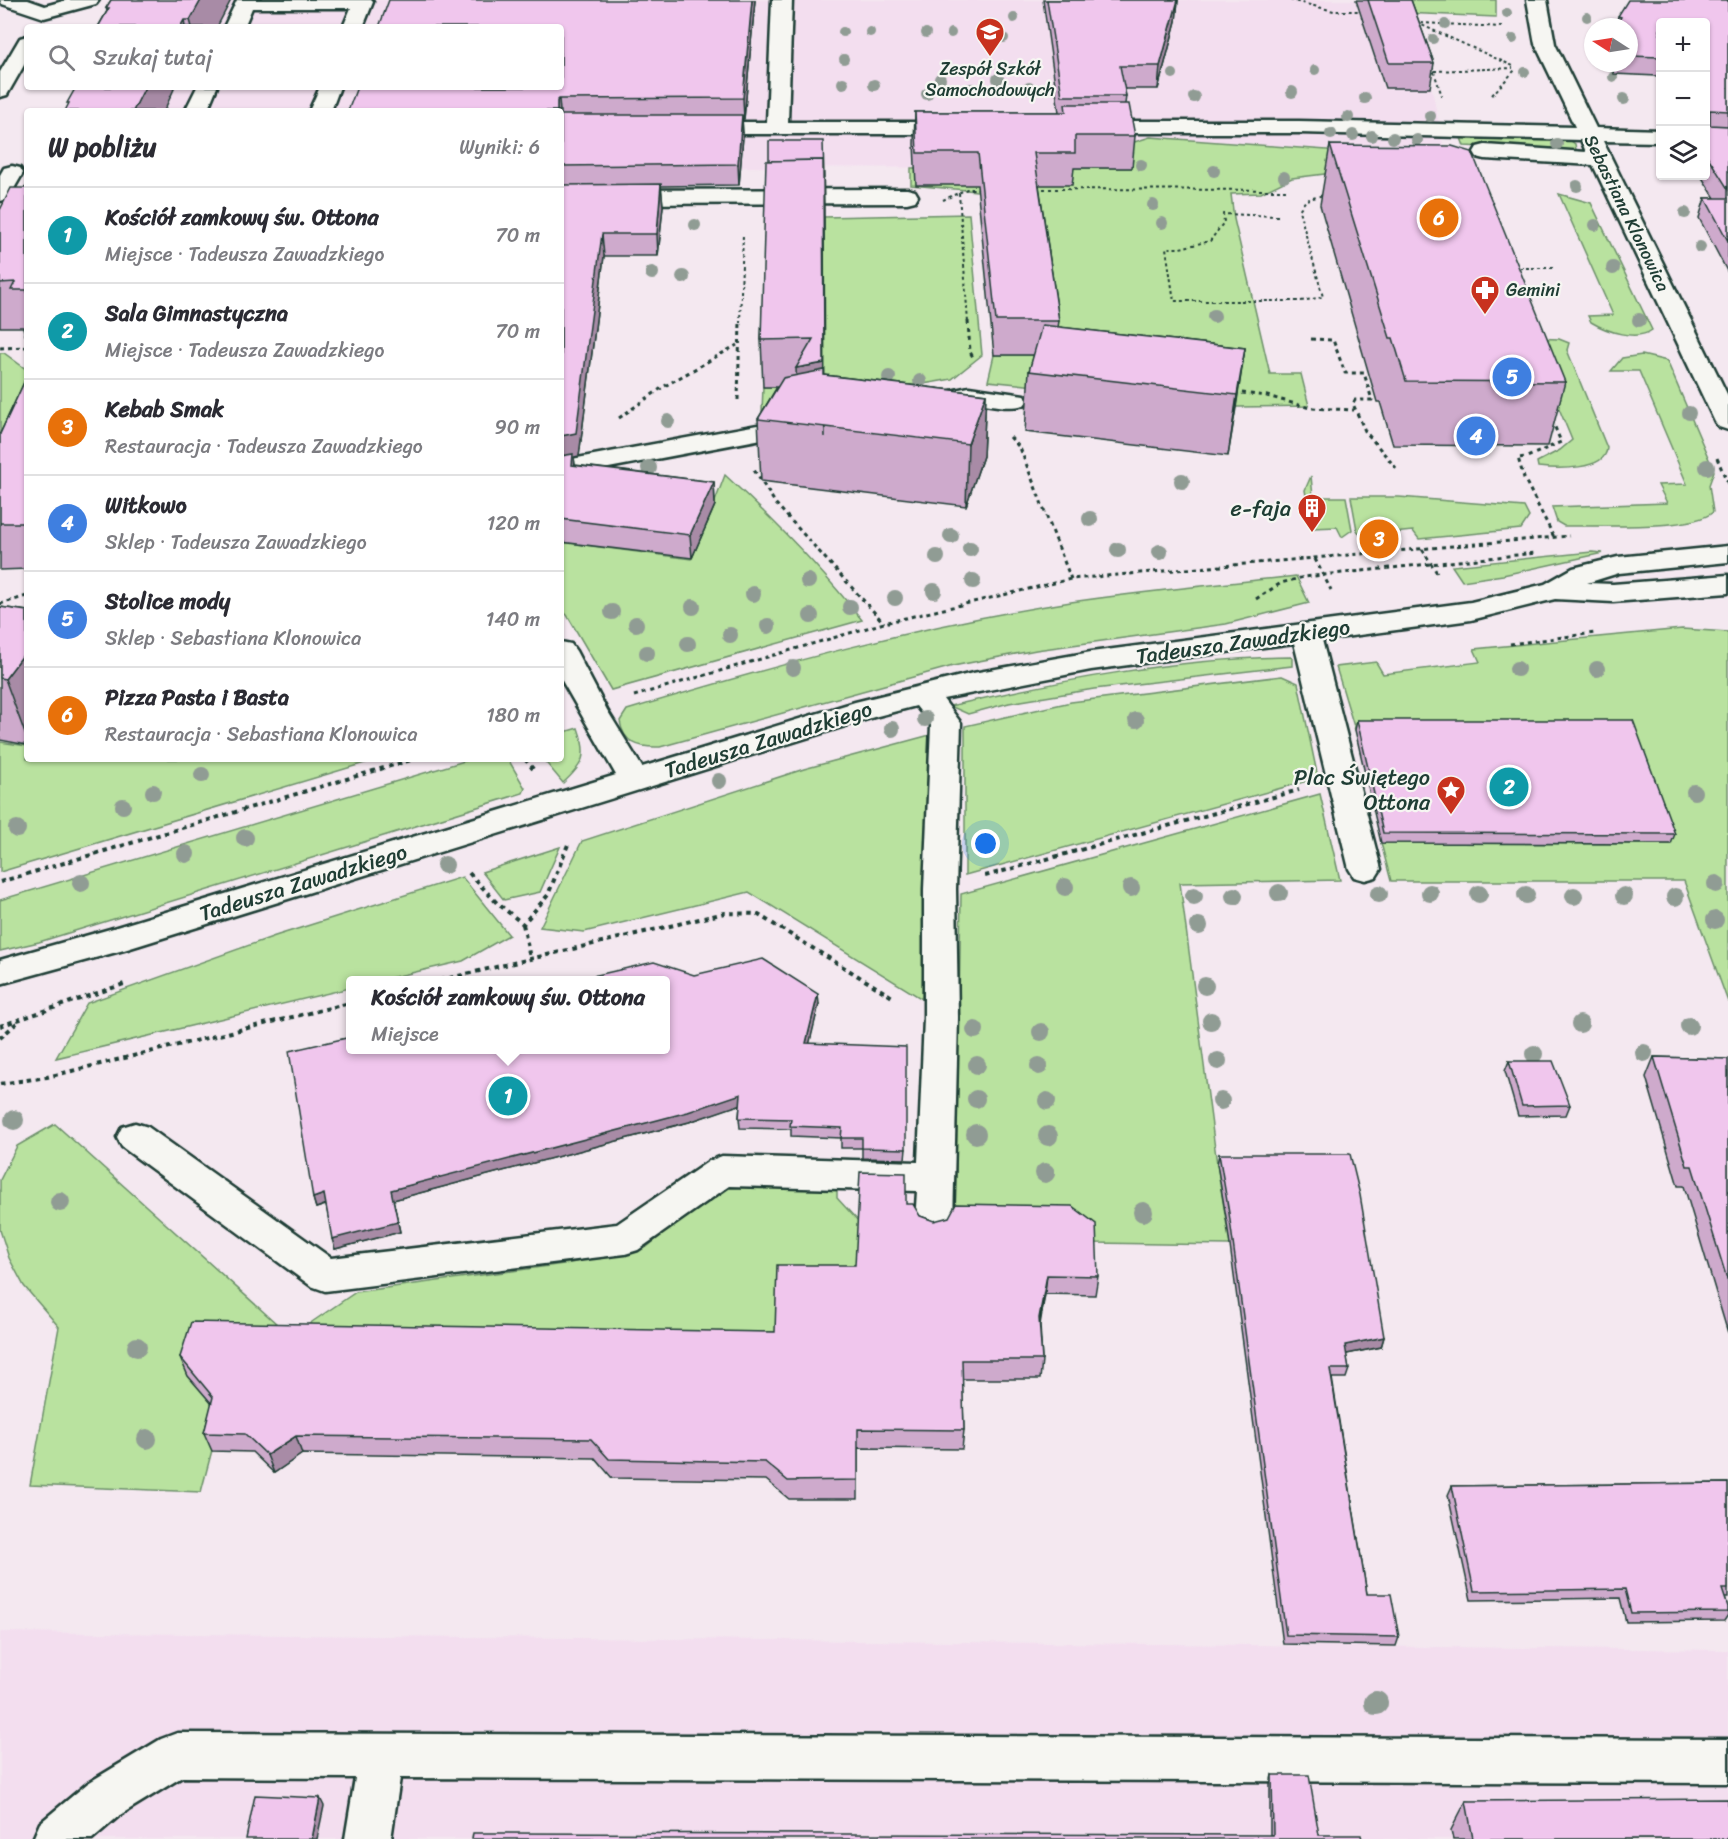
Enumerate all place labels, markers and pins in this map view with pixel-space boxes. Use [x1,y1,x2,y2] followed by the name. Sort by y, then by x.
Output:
[974,16,1006,58] school or university icon: Zespół Szkół Samochodowych
[925,53,1055,106] place label: Zespół Szkół Samochodowych
[1420,196,1458,240] pin: 6
[1469,274,1501,316] pharmacy icon: Gemini
[1506,274,1561,306] place label: Gemini
[1492,354,1532,400] pin: 5
[1456,414,1496,458] pin: 4
[1230,489,1291,528] place label: e-faja
[1296,492,1328,534] building icon: e-faja
[1360,516,1398,562] pin: 3
[1294,758,1431,822] place label: Plac Świętego Ottona
[1490,764,1528,810] pin: 2
[1435,774,1467,816] place icon: Plac Świętego Ottona
[488,1074,528,1118] pin: 1

